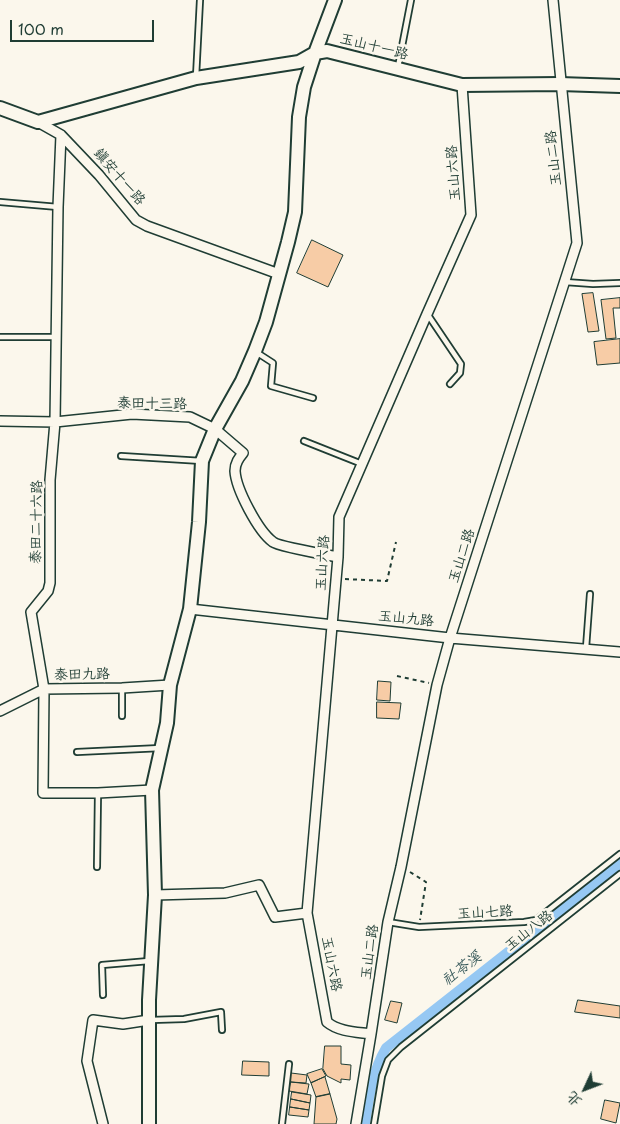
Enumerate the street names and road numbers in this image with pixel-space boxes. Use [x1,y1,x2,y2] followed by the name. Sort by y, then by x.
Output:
[338,30,410,64] street label: 玉山十一路
[543,129,565,187] street label: 玉山二路
[444,144,464,202] street label: 玉山六路
[90,145,148,209] street label: 鎮安十一路
[117,395,187,413] street label: 泰田十三路
[28,480,46,564] street label: 泰田二十六路
[445,527,479,585] street label: 玉山二路
[313,534,333,592] street label: 玉山六路
[377,608,435,630] street label: 玉山九路
[54,666,110,684] street label: 泰田九路
[457,903,513,923] street label: 玉山七路
[502,907,556,955] street label: 玉山八路
[358,923,382,981] street label: 玉山二路
[317,935,345,993] street label: 玉山六路

